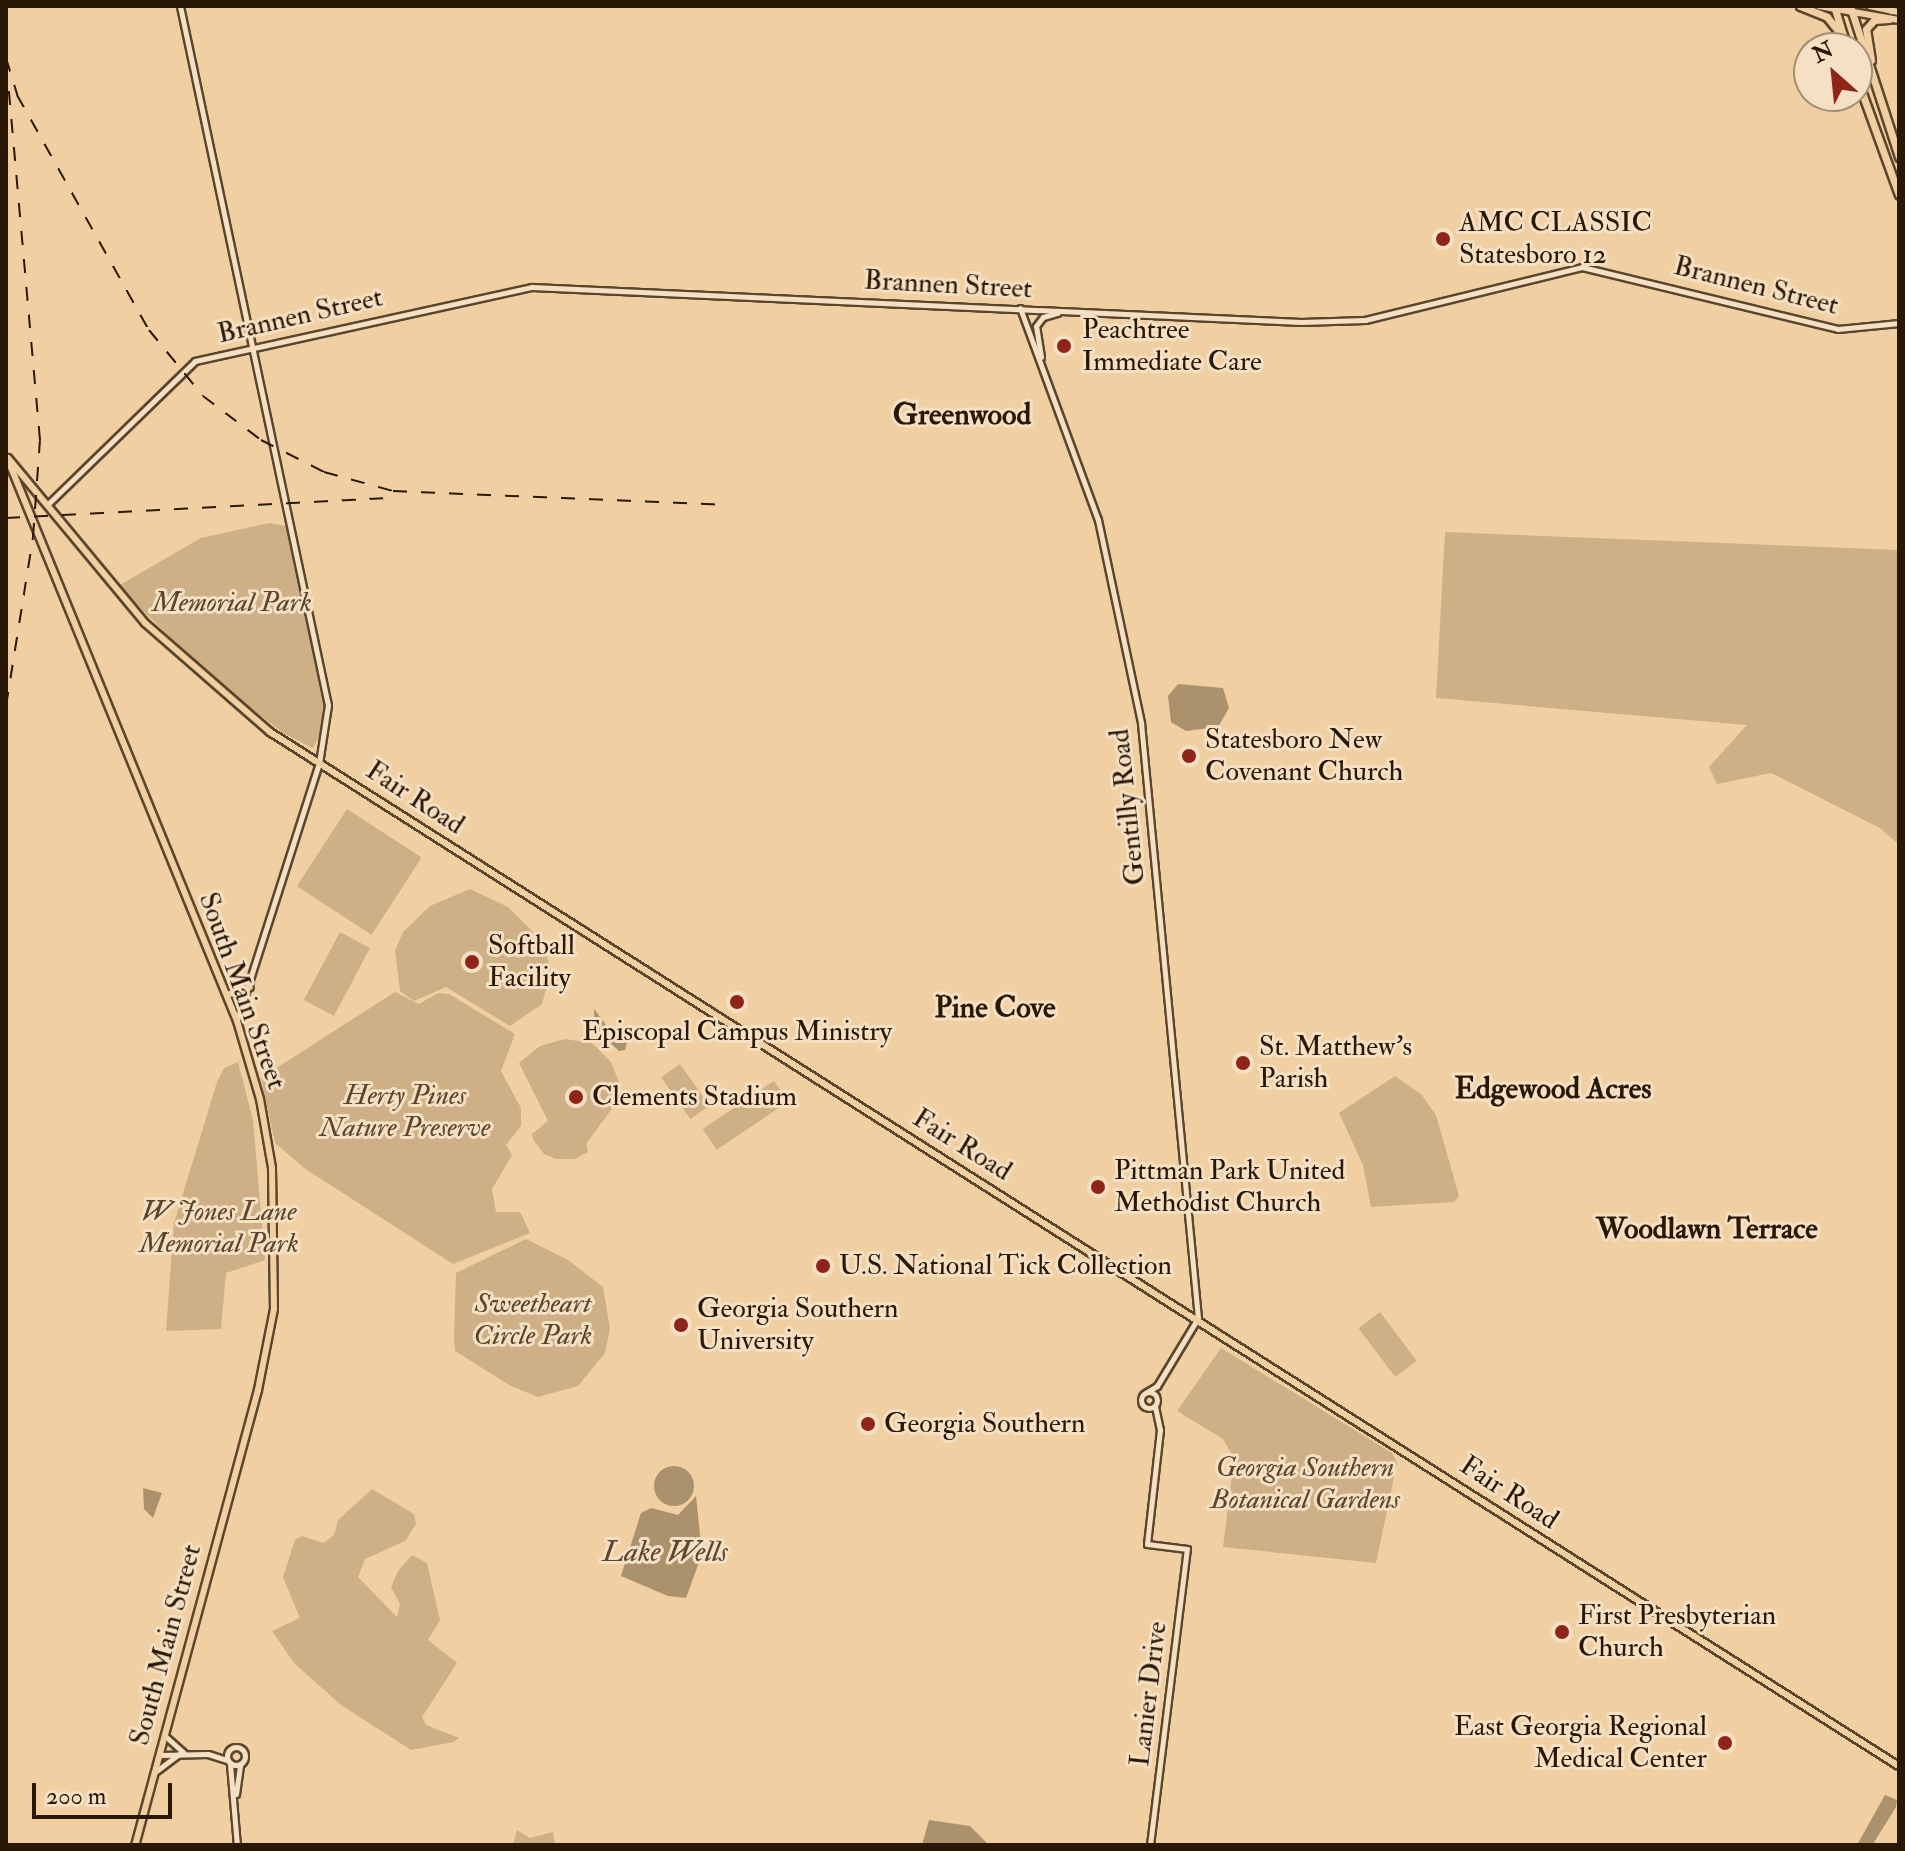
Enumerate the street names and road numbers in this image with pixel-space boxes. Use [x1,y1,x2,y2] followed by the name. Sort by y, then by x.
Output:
[1670,249,1842,323] street label: Brannen Street
[863,264,1033,306] street label: Brannen Street
[214,281,386,351] street label: Brannen Street
[1103,727,1153,887] street label: Gentilly Road
[359,754,471,842] street label: Fair Road
[191,888,293,1094] street label: South Main Street
[906,1101,1018,1189] street label: Fair Road
[1453,1449,1565,1537] street label: Fair Road
[123,1541,209,1749] street label: South Main Street
[1123,1620,1175,1768] street label: Lanier Drive

